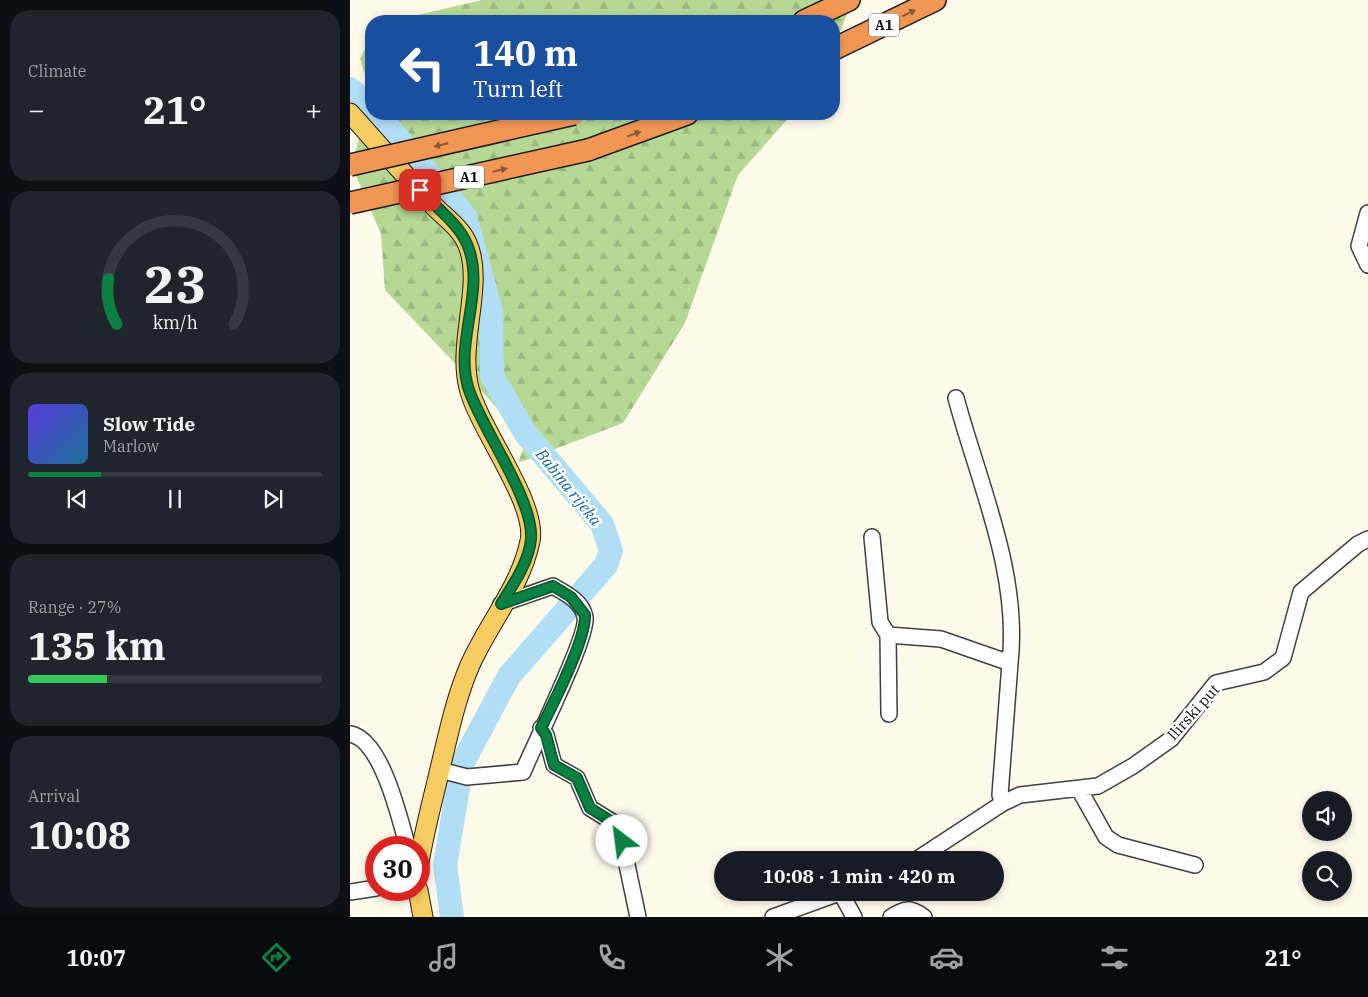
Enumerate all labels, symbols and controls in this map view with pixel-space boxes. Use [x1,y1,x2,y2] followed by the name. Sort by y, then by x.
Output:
[902,8,916,16] one-way arrow
[869,14,899,36] road number: A1
[473,30,578,76] text: 140 m
[390,35,455,100] icon: left
[28,61,86,81] text: Climate
[473,74,563,103] text: Turn left
[143,85,207,134] text: 21°
[28,91,45,128] text: −
[305,91,322,128] text: +
[627,129,641,137] one-way arrow
[433,141,448,149] one-way arrow
[454,166,484,188] road number: A1
[493,166,508,174] one-way arrow
[399,169,441,211] pin
[406,176,434,204] icon: arrive
[144,250,206,317] text: 23
[152,311,198,334] text: km/h
[103,412,195,436] text: Slow Tide
[103,436,159,456] text: Marlow
[531,444,606,530] water label: Babina rijeka
[63,485,91,513] icon: previous
[161,485,189,513] icon: pause
[259,485,287,513] icon: next
[28,597,121,617] text: Range · 27%
[28,621,166,670] text: 135 km
[1163,680,1223,744] street label: Ilirski put
[28,786,80,806] text: Arrival
[1302,791,1352,901] map controls
[1302,791,1352,841] button: sound
[28,810,131,859] text: 10:08
[595,814,647,866] position arrow
[365,836,430,901] speed limit sign: 30
[1302,851,1352,901] button: search
[763,864,955,888] text: 10:08 · 1 min · 420 m
[259,940,294,975] icon: directions
[426,940,461,975] icon: music
[594,940,629,975] icon: phone
[762,940,797,975] icon: climate
[929,940,964,975] icon: car
[1097,940,1132,975] icon: filters
[66,943,126,972] text: 10:07
[1265,943,1302,972] text: 21°

